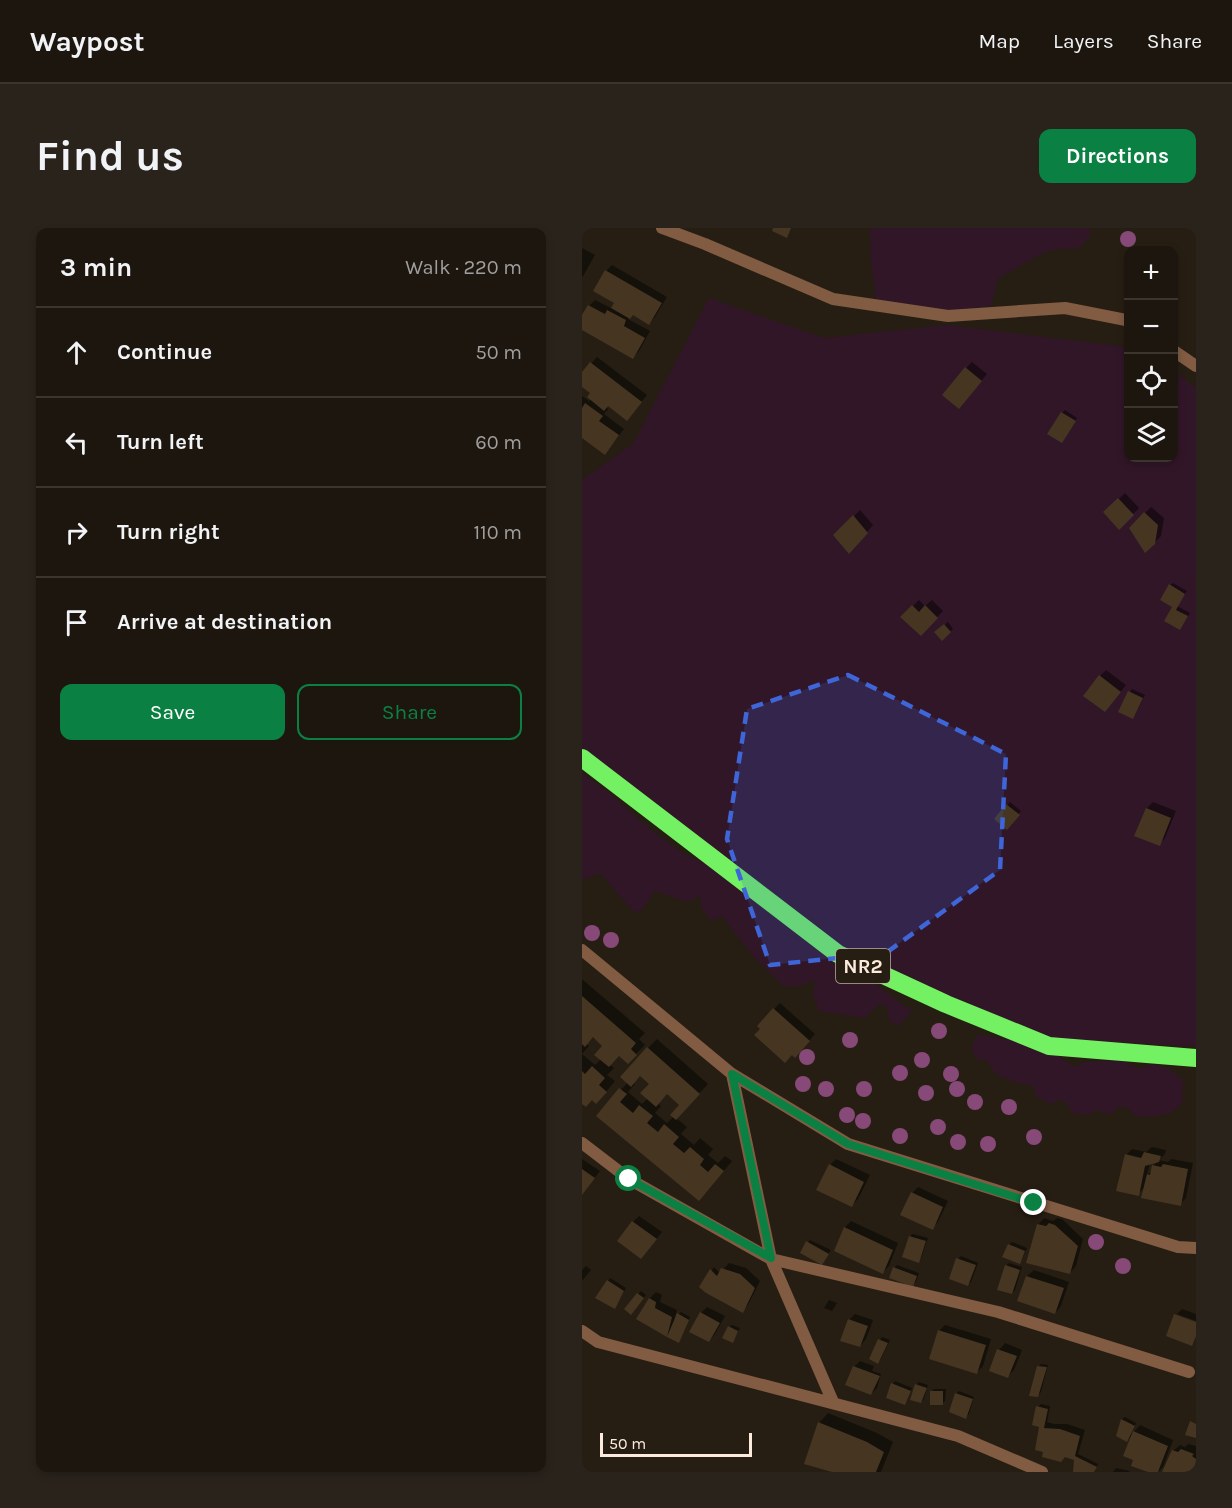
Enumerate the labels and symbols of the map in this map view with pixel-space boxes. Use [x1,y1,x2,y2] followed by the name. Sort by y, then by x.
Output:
[836,949,890,983] road number: NR2
[615,1165,641,1191] route start
[1020,1189,1046,1215] route end
[600,1430,752,1458] scale bar

